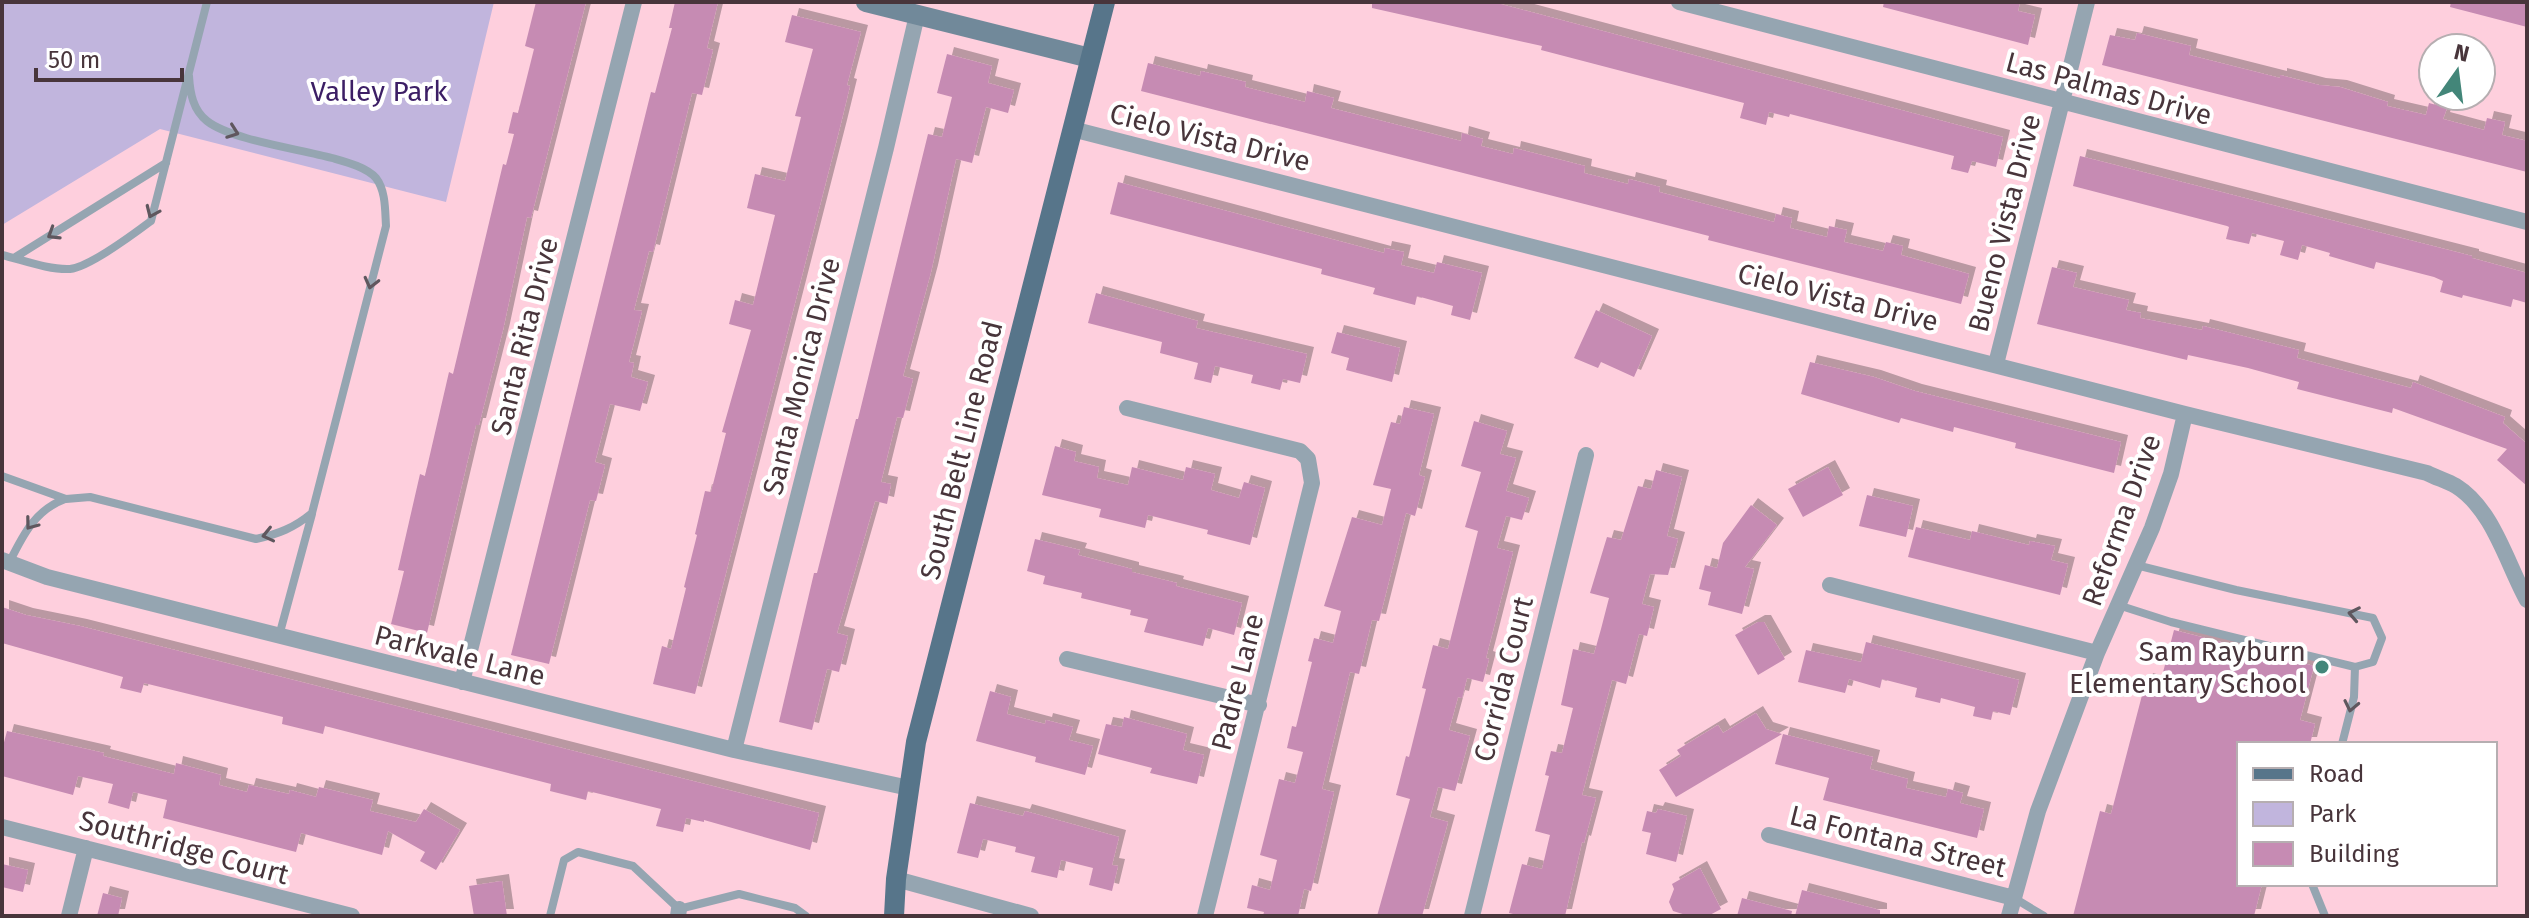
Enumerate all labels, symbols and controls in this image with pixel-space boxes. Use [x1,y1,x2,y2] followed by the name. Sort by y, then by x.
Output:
[36,32,182,82] scale bar
[2417,32,2497,112] north arrow
[2451,38,2472,68] text: N
[2002,45,2216,132] street label: Las Palmas Drive
[48,46,100,74] text: 50 m
[310,75,448,108] park label: Valley Park
[1106,97,1314,178] street label: Cielo Vista Drive
[1961,111,2048,336] street label: Bueno Vista Drive
[225,122,239,138] one-way arrow
[145,204,161,218] one-way arrow
[47,224,61,239] one-way arrow
[484,234,565,438] street label: Santa Rita Drive
[756,254,847,498] street label: Santa Monica Drive
[1734,257,1942,338] street label: Cielo Vista Drive
[364,276,381,289] one-way arrow
[913,317,1010,583] street label: South Belt Line Road
[2075,430,2168,611] street label: Reforma Drive
[27,516,41,530] one-way arrow
[262,526,276,543] one-way arrow
[1467,592,1540,765] street label: Corrida Court
[2348,606,2362,623] one-way arrow
[1205,610,1270,754] street label: Padre Lane
[371,618,549,693] street label: Parkvale Lane
[2069,635,2306,700] place label: Sam Rayburn Elementary School
[2313,658,2331,676] marker: Sam Rayburn Elementary School
[2343,699,2360,712] one-way arrow
[2237,742,2497,886] legend
[2309,760,2364,788] text: Road
[1786,799,2010,885] street label: La Fontana Street
[2309,800,2357,828] text: Park
[76,804,293,892] street label: Southridge Court
[2309,840,2399,868] text: Building

